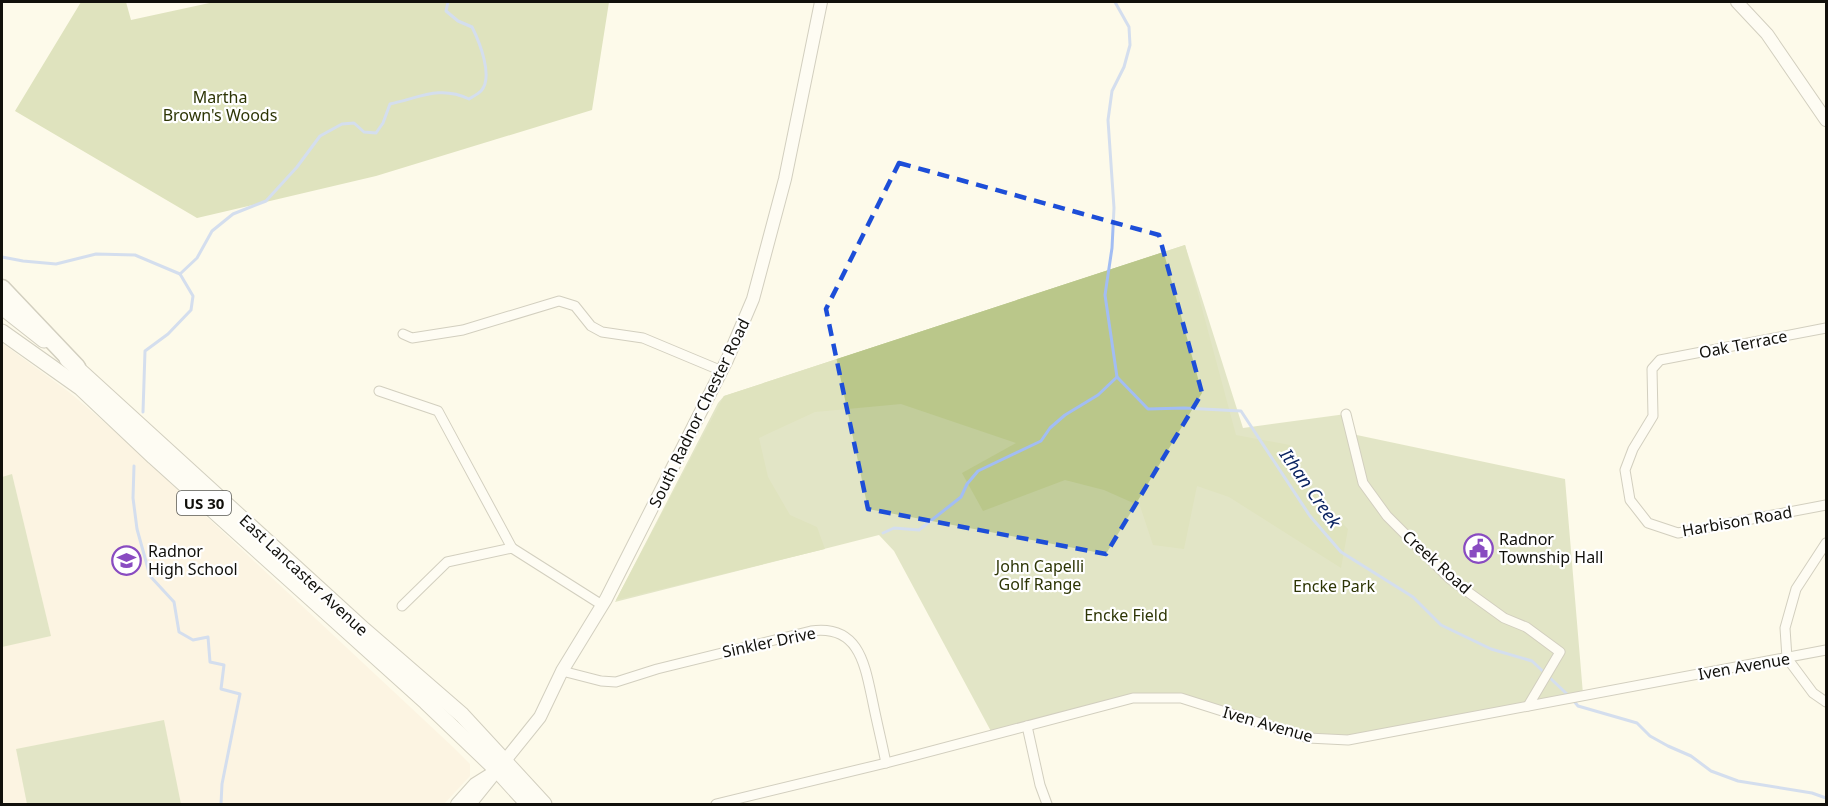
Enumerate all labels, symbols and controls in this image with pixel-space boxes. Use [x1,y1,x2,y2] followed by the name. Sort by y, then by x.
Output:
[163,86,277,126] park label: Martha Brown's Woods
[644,315,754,511] street label: South Radnor Chester Road
[1697,325,1789,363] street label: Oak Terrace
[1274,443,1348,533] water label: Ithan Creek
[177,491,231,515] road number: US 30
[1680,501,1794,541] street label: Harbison Road
[235,509,373,641] street label: East Lancaster Avenue
[1398,525,1476,599] street label: Creek Road
[1499,528,1603,568] place label: Radnor Township Hall
[1462,532,1494,564] public building icon: Radnor Township Hall
[148,540,238,580] place label: Radnor High School
[111,544,143,576] school or university icon: Radnor High School
[994,555,1084,595] park label: John Capelli Golf Range
[1293,575,1375,597] park label: Encke Park
[1084,604,1168,626] park label: Encke Field
[720,621,818,663] street label: Sinkler Drive
[1696,647,1792,685] street label: Iven Avenue
[1220,701,1316,747] street label: Iven Avenue

